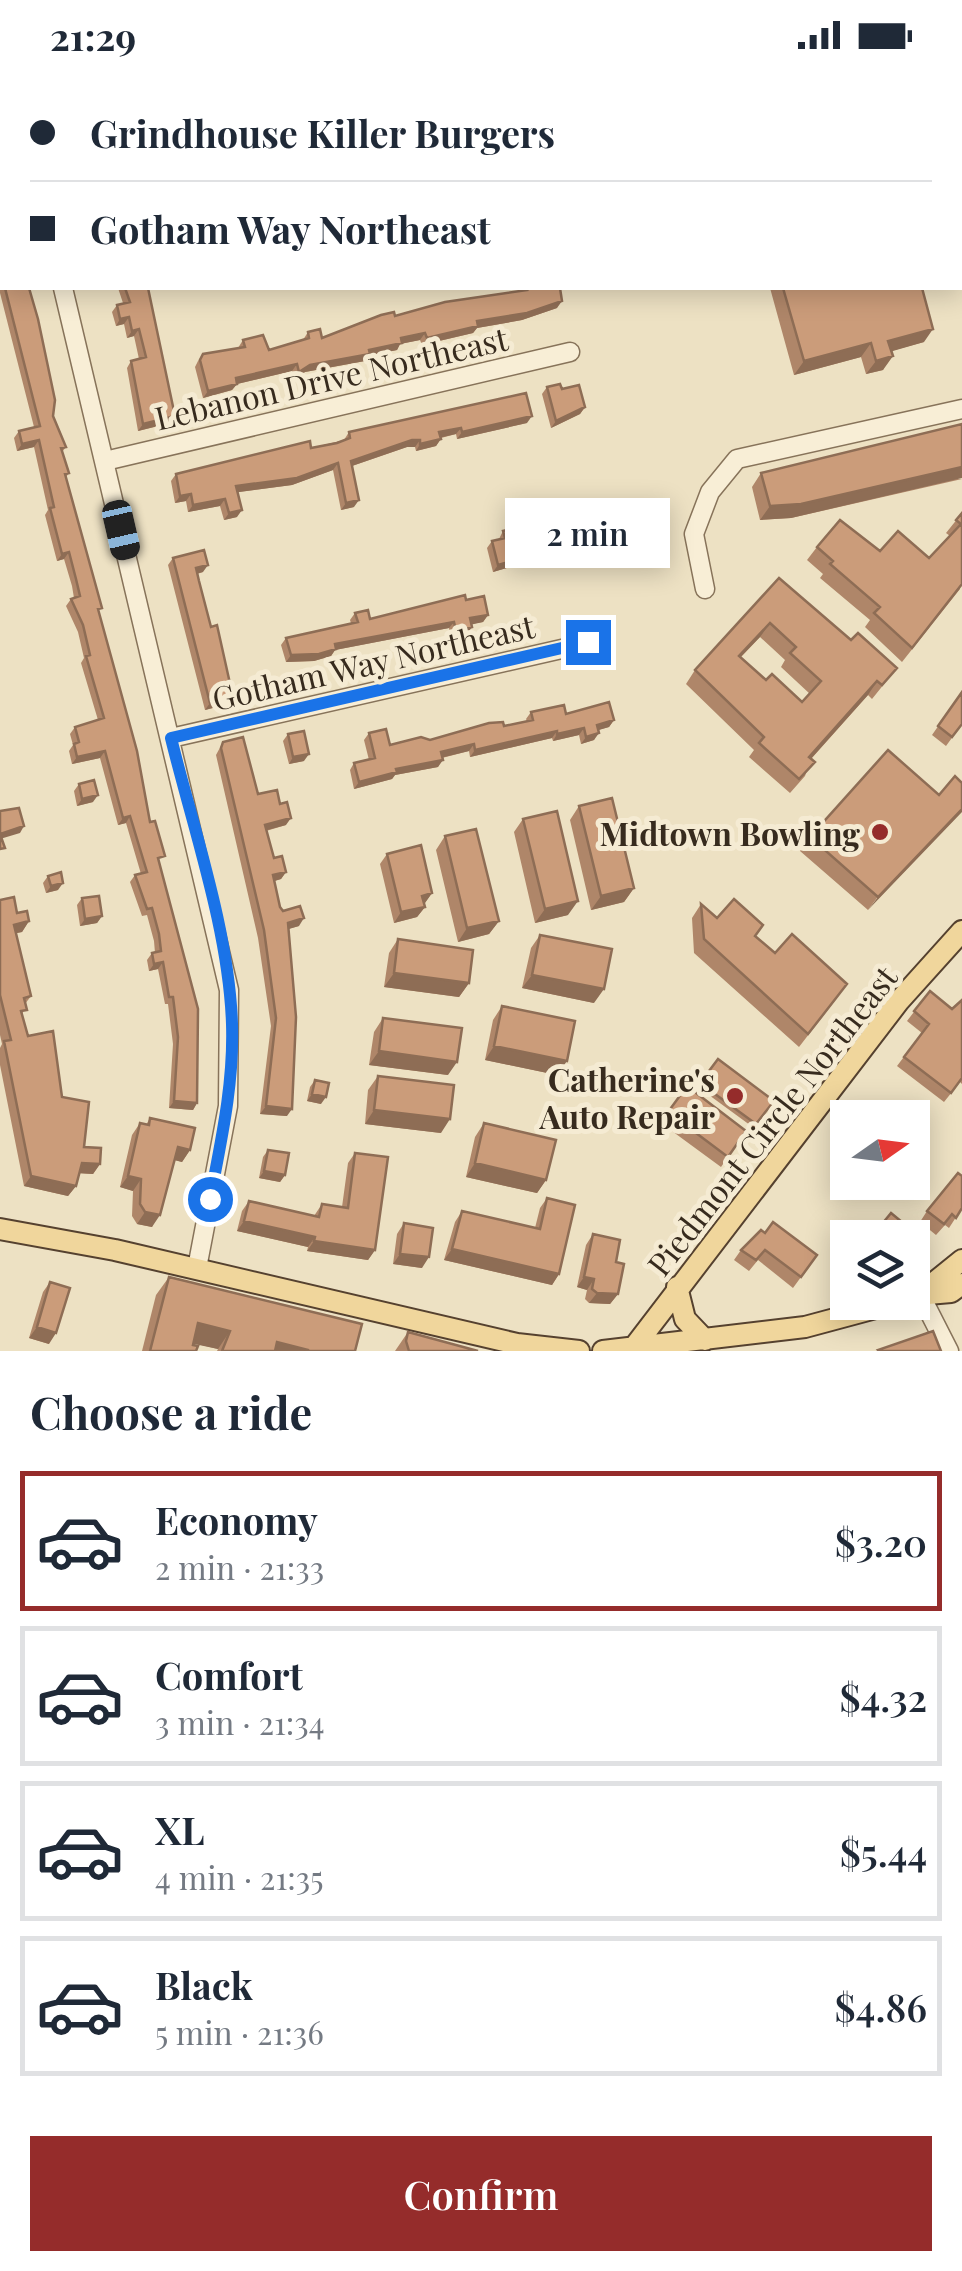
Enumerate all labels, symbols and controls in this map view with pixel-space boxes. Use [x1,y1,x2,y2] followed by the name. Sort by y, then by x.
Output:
[50,10,136,61] text: 21:29
[90,107,555,158] text: Grindhouse Killer Burgers
[90,203,491,254] text: Gotham Way Northeast
[150,315,512,439] street label: Lebanon Drive Northeast
[100,497,142,563] car
[506,497,670,567] callout: 2 min
[547,511,628,554] text: 2 min
[208,603,539,719] street label: Gotham Way Northeast
[566,620,611,665] route end
[599,811,860,854] place label: Midtown Bowling
[869,821,891,843] marker: Midtown Bowling
[636,956,906,1284] street label: Piedmont Circle Northeast
[538,1057,715,1137] place label: Catherine's Auto Repair
[724,1085,746,1107] marker: Catherine's Auto Repair
[830,1100,930,1200] north arrow
[830,1100,930,1320] map controls
[188,1177,233,1222] route start
[830,1220,930,1320] button: layers
[30,1381,312,1441] text: Choose a ride
[155,1494,318,1545] text: Economy
[35,1496,125,1586] icon: car
[835,1516,927,1567] text: $3.20
[155,1545,324,1588] text: 2 min · 21:33
[155,1649,303,1700] text: Comfort
[35,1651,125,1741] icon: car
[840,1671,927,1722] text: $4.32
[155,1700,325,1743] text: 3 min · 21:34
[155,1804,204,1855] text: XL
[35,1806,125,1896] icon: car
[840,1826,927,1877] text: $5.44
[155,1855,323,1898] text: 4 min · 21:35
[155,1959,253,2010] text: Black
[35,1961,125,2051] icon: car
[835,1981,927,2032] text: $4.86
[155,2010,324,2053] text: 5 min · 21:36
[30,2136,932,2251] button: Confirm

